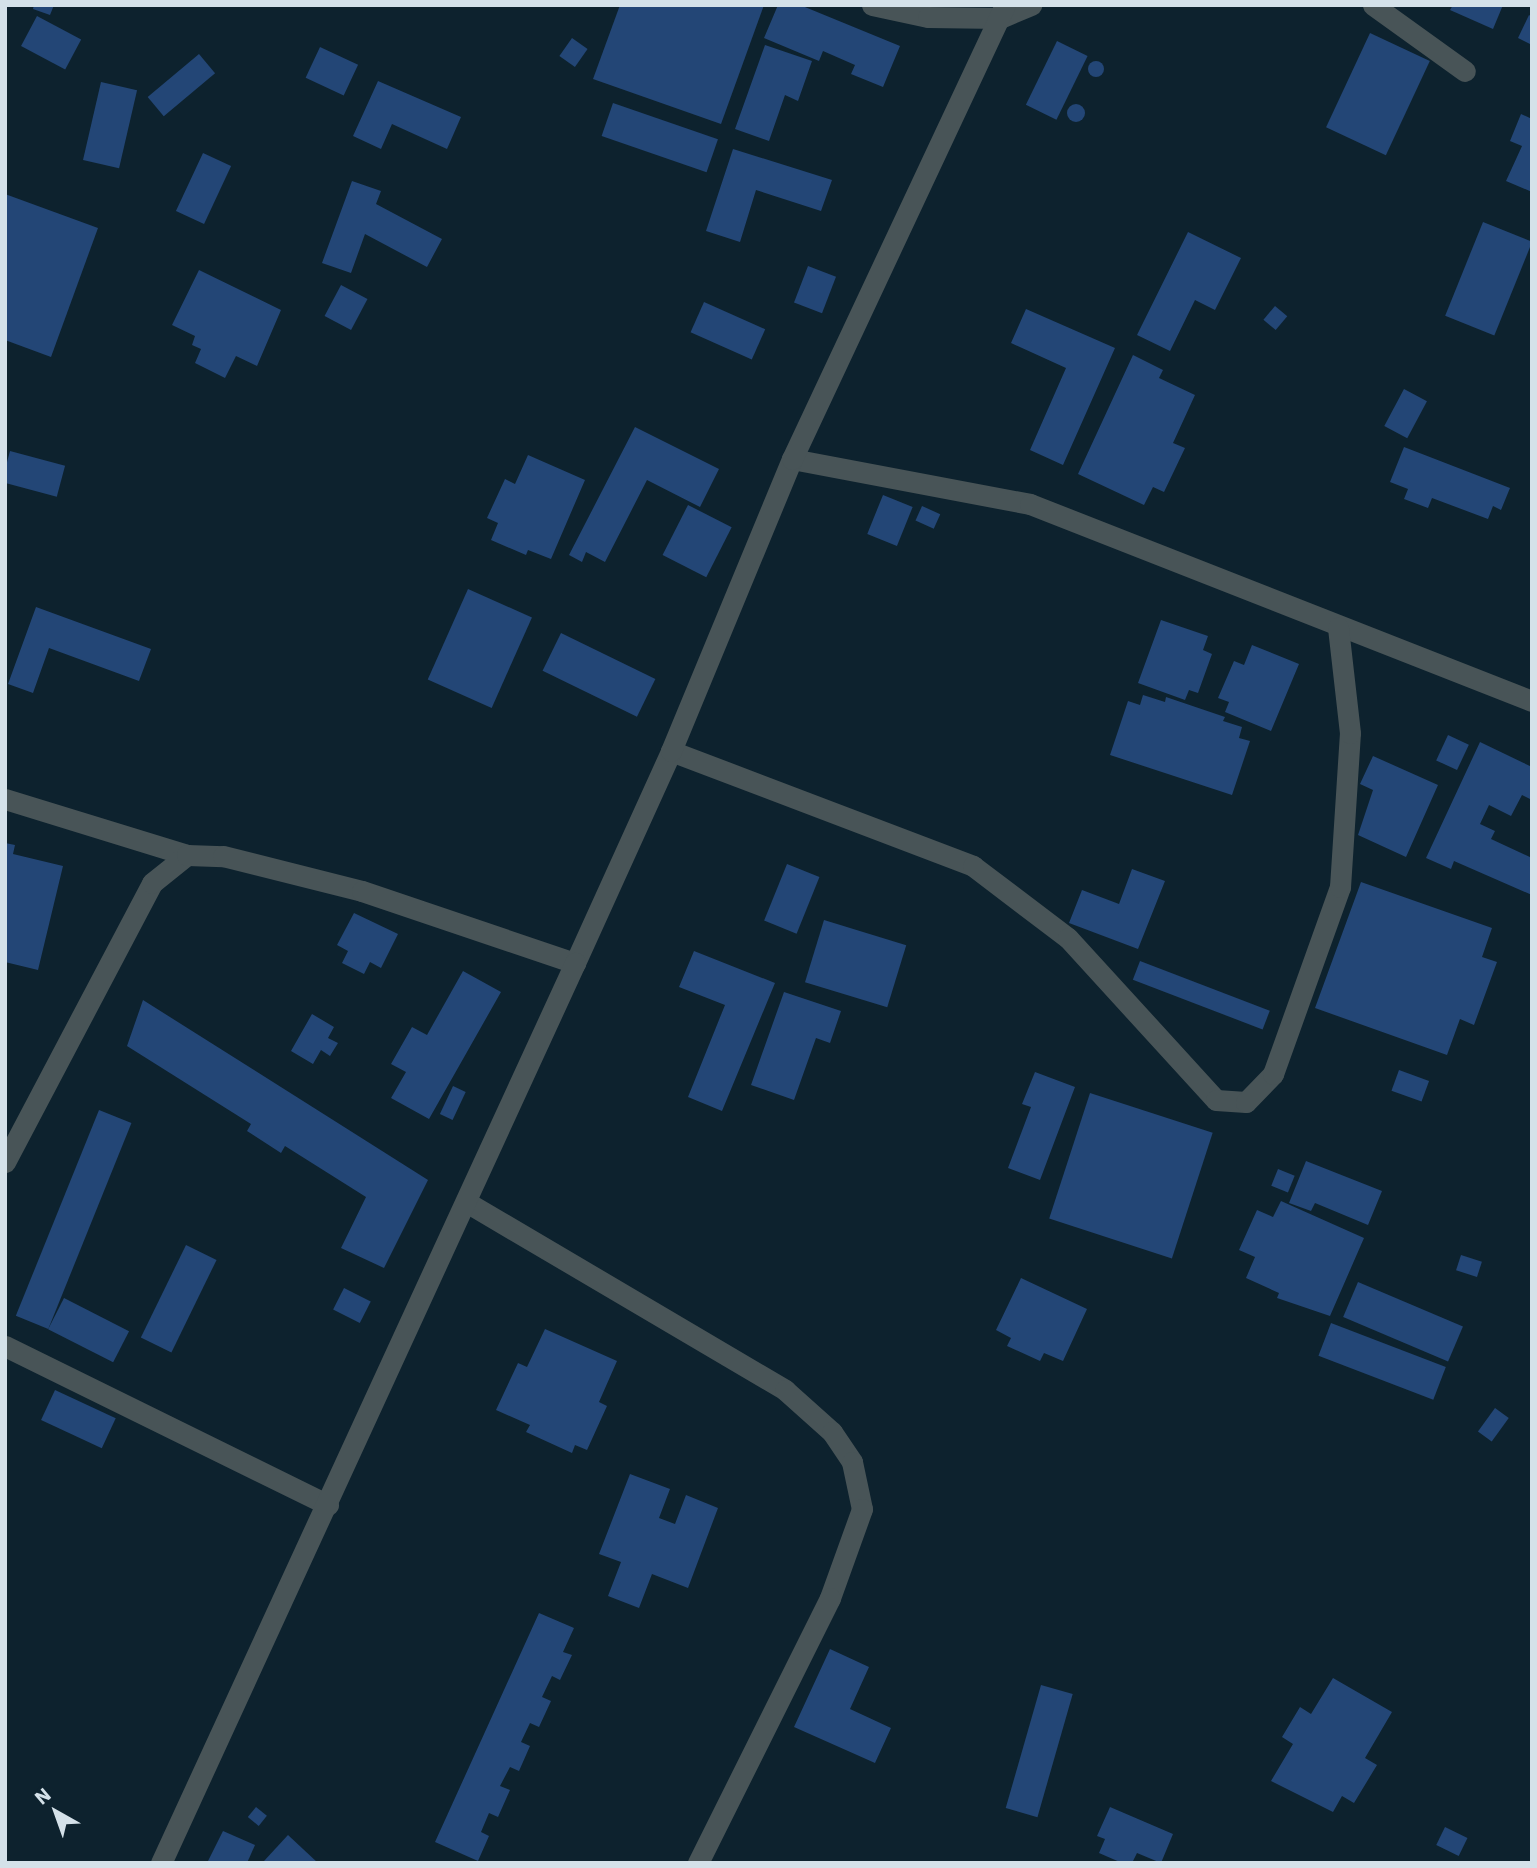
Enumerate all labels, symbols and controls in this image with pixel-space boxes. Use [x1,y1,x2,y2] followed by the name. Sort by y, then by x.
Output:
[21,1777,91,1847] north arrow
[30,1782,55,1810] text: N

